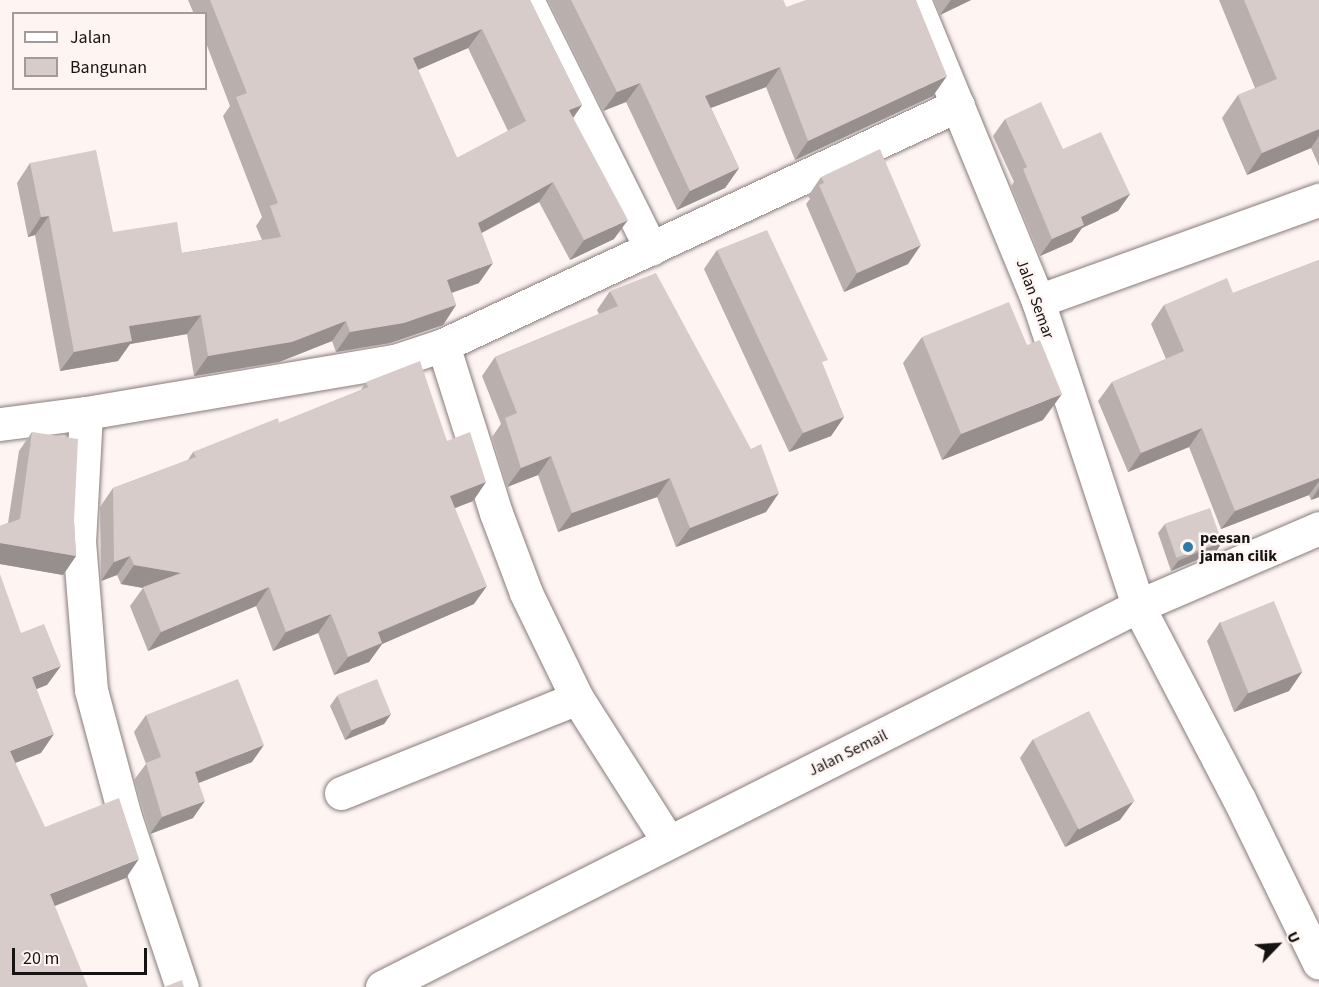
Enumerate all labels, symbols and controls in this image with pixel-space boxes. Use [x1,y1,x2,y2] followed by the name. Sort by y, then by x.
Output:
[12,12,207,90] legend
[70,25,111,50] text: Jalan
[70,55,147,80] text: Bangunan
[1012,257,1058,341] street label: Jalan Semar
[1200,528,1277,566] place label: peesan jaman cilik
[1181,540,1195,554] marker: peesan jaman cilik
[805,726,891,780] street label: Jalan Semail
[1247,915,1307,975] north arrow
[1281,928,1306,947] text: U
[15,936,150,974] scale bar
[23,946,59,971] text: 20 m

